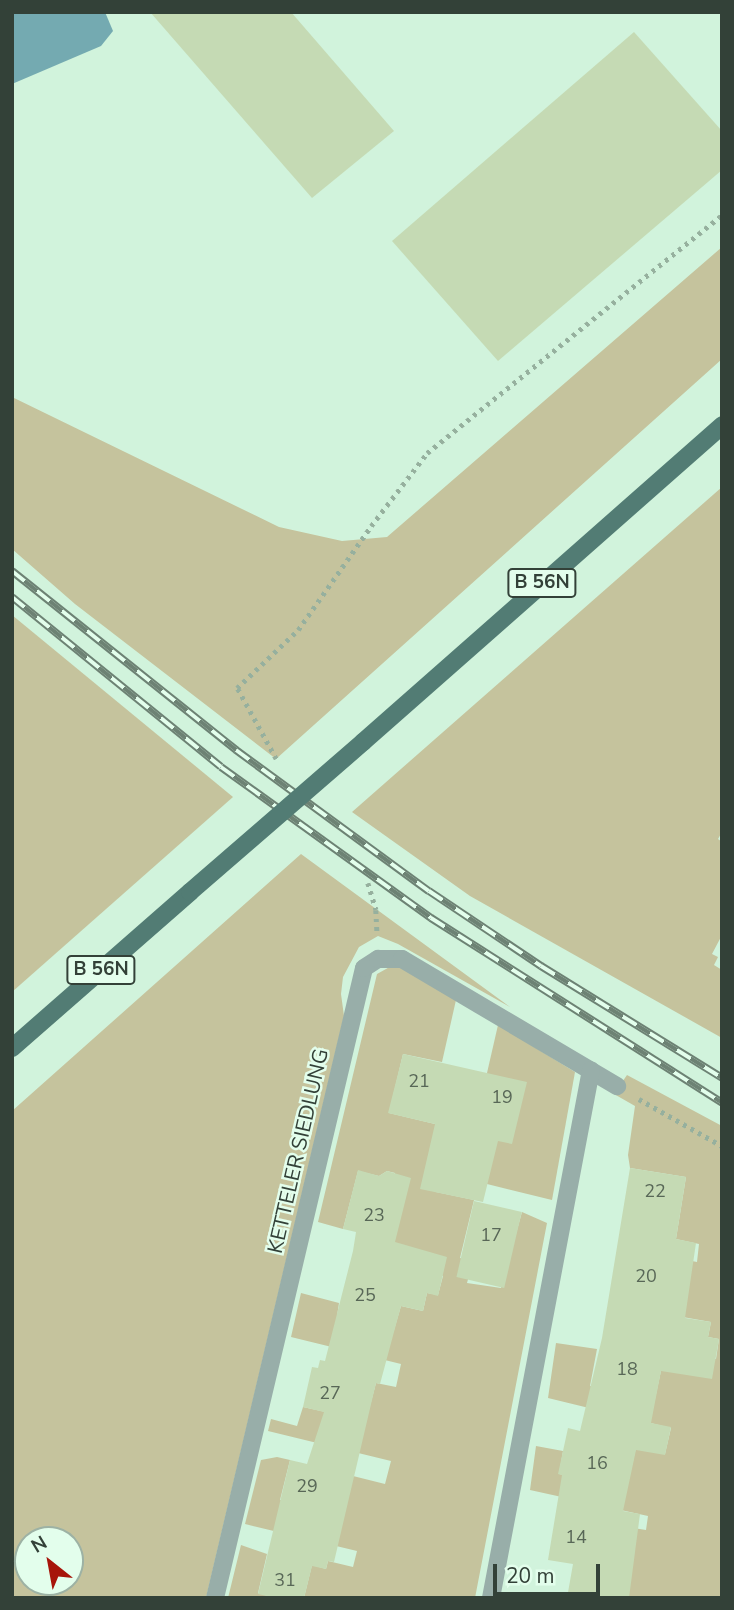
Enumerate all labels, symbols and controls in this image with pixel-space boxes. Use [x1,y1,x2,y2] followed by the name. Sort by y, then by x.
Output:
[507,568,577,598] road number: B 56N
[66,954,136,986] road number: B 56N
[262,1046,334,1256] street label: KETTELER SIEDLUNG
[408,1070,430,1092] house number: 21
[491,1086,513,1108] house number: 19
[644,1180,666,1202] house number: 22
[363,1204,385,1226] house number: 23
[480,1224,502,1246] house number: 17
[635,1265,657,1287] house number: 20
[354,1284,376,1306] house number: 25
[616,1358,638,1380] house number: 18
[319,1382,341,1404] house number: 27
[586,1452,608,1474] house number: 16
[296,1475,318,1497] house number: 29
[14,1526,84,1596] north arrow
[565,1526,587,1548] house number: 14
[26,1530,52,1560] text: N
[496,1550,603,1594] scale bar
[506,1562,555,1590] text: 20 m
[274,1569,296,1591] house number: 31

